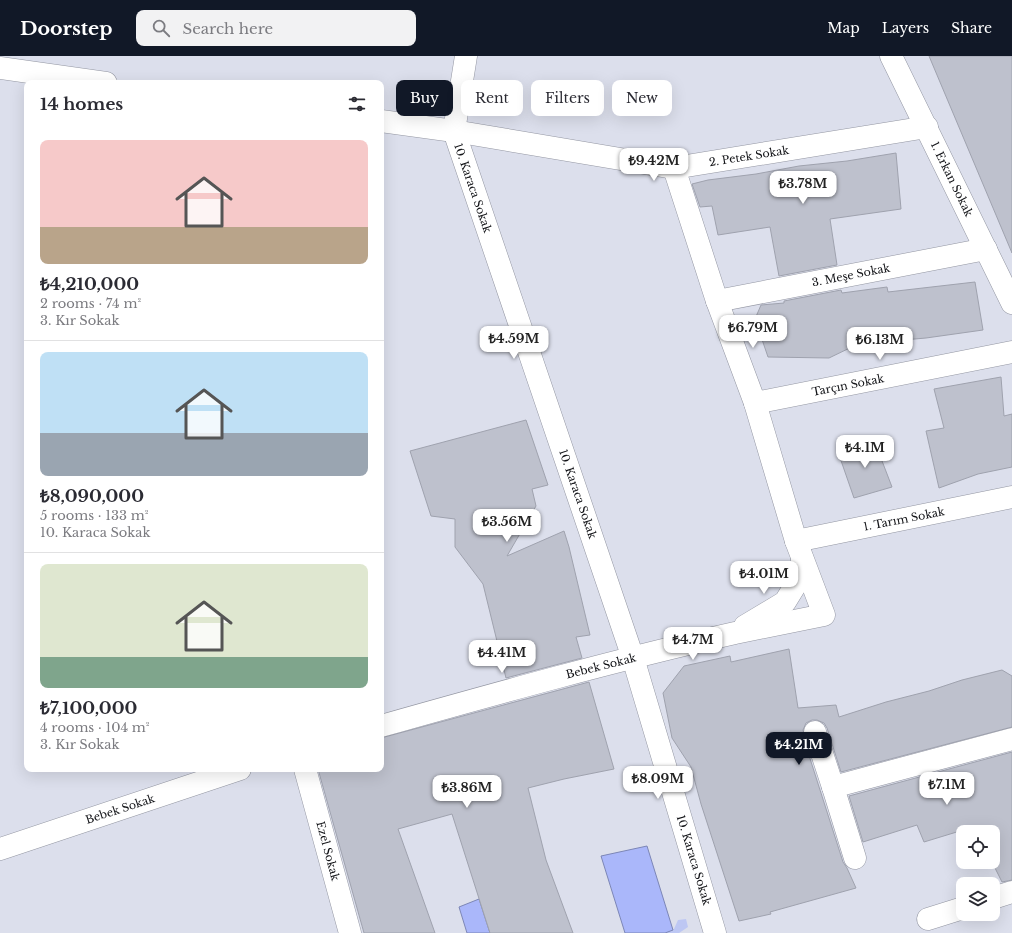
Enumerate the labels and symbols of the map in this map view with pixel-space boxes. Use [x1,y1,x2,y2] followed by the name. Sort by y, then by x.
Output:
[928,139,976,219] street label: 1. Erkan Sokak
[451,141,495,235] street label: 10. Karaca Sokak
[708,143,790,169] street label: 2. Petek Sokak
[621,148,687,182] pin: ₺9.42M
[770,171,836,205] pin: ₺3.78M
[811,261,891,289] street label: 3. Meşe Sokak
[720,315,786,349] pin: ₺6.79M
[481,326,547,360] pin: ₺4.59M
[847,327,913,361] pin: ₺6.13M
[811,371,885,399] street label: Tarçın Sokak
[837,435,893,469] pin: ₺4.1M
[556,447,600,541] street label: 10. Karaca Sokak
[862,504,946,534] street label: 1. Tarım Sokak
[474,509,540,543] pin: ₺3.56M
[731,561,797,595] pin: ₺4.01M
[665,627,721,661] pin: ₺4.7M
[469,640,535,674] pin: ₺4.41M
[564,650,638,681] street label: Bebek Sokak
[766,732,832,766] pin: ₺4.21M
[625,766,691,800] pin: ₺8.09M
[919,772,975,806] pin: ₺7.1M
[434,775,500,809] pin: ₺3.86M
[84,791,157,827] street label: Bebek Sokak
[674,813,714,907] street label: 10. Karaca Sokak
[313,820,343,883] street label: Ezel Sokak

